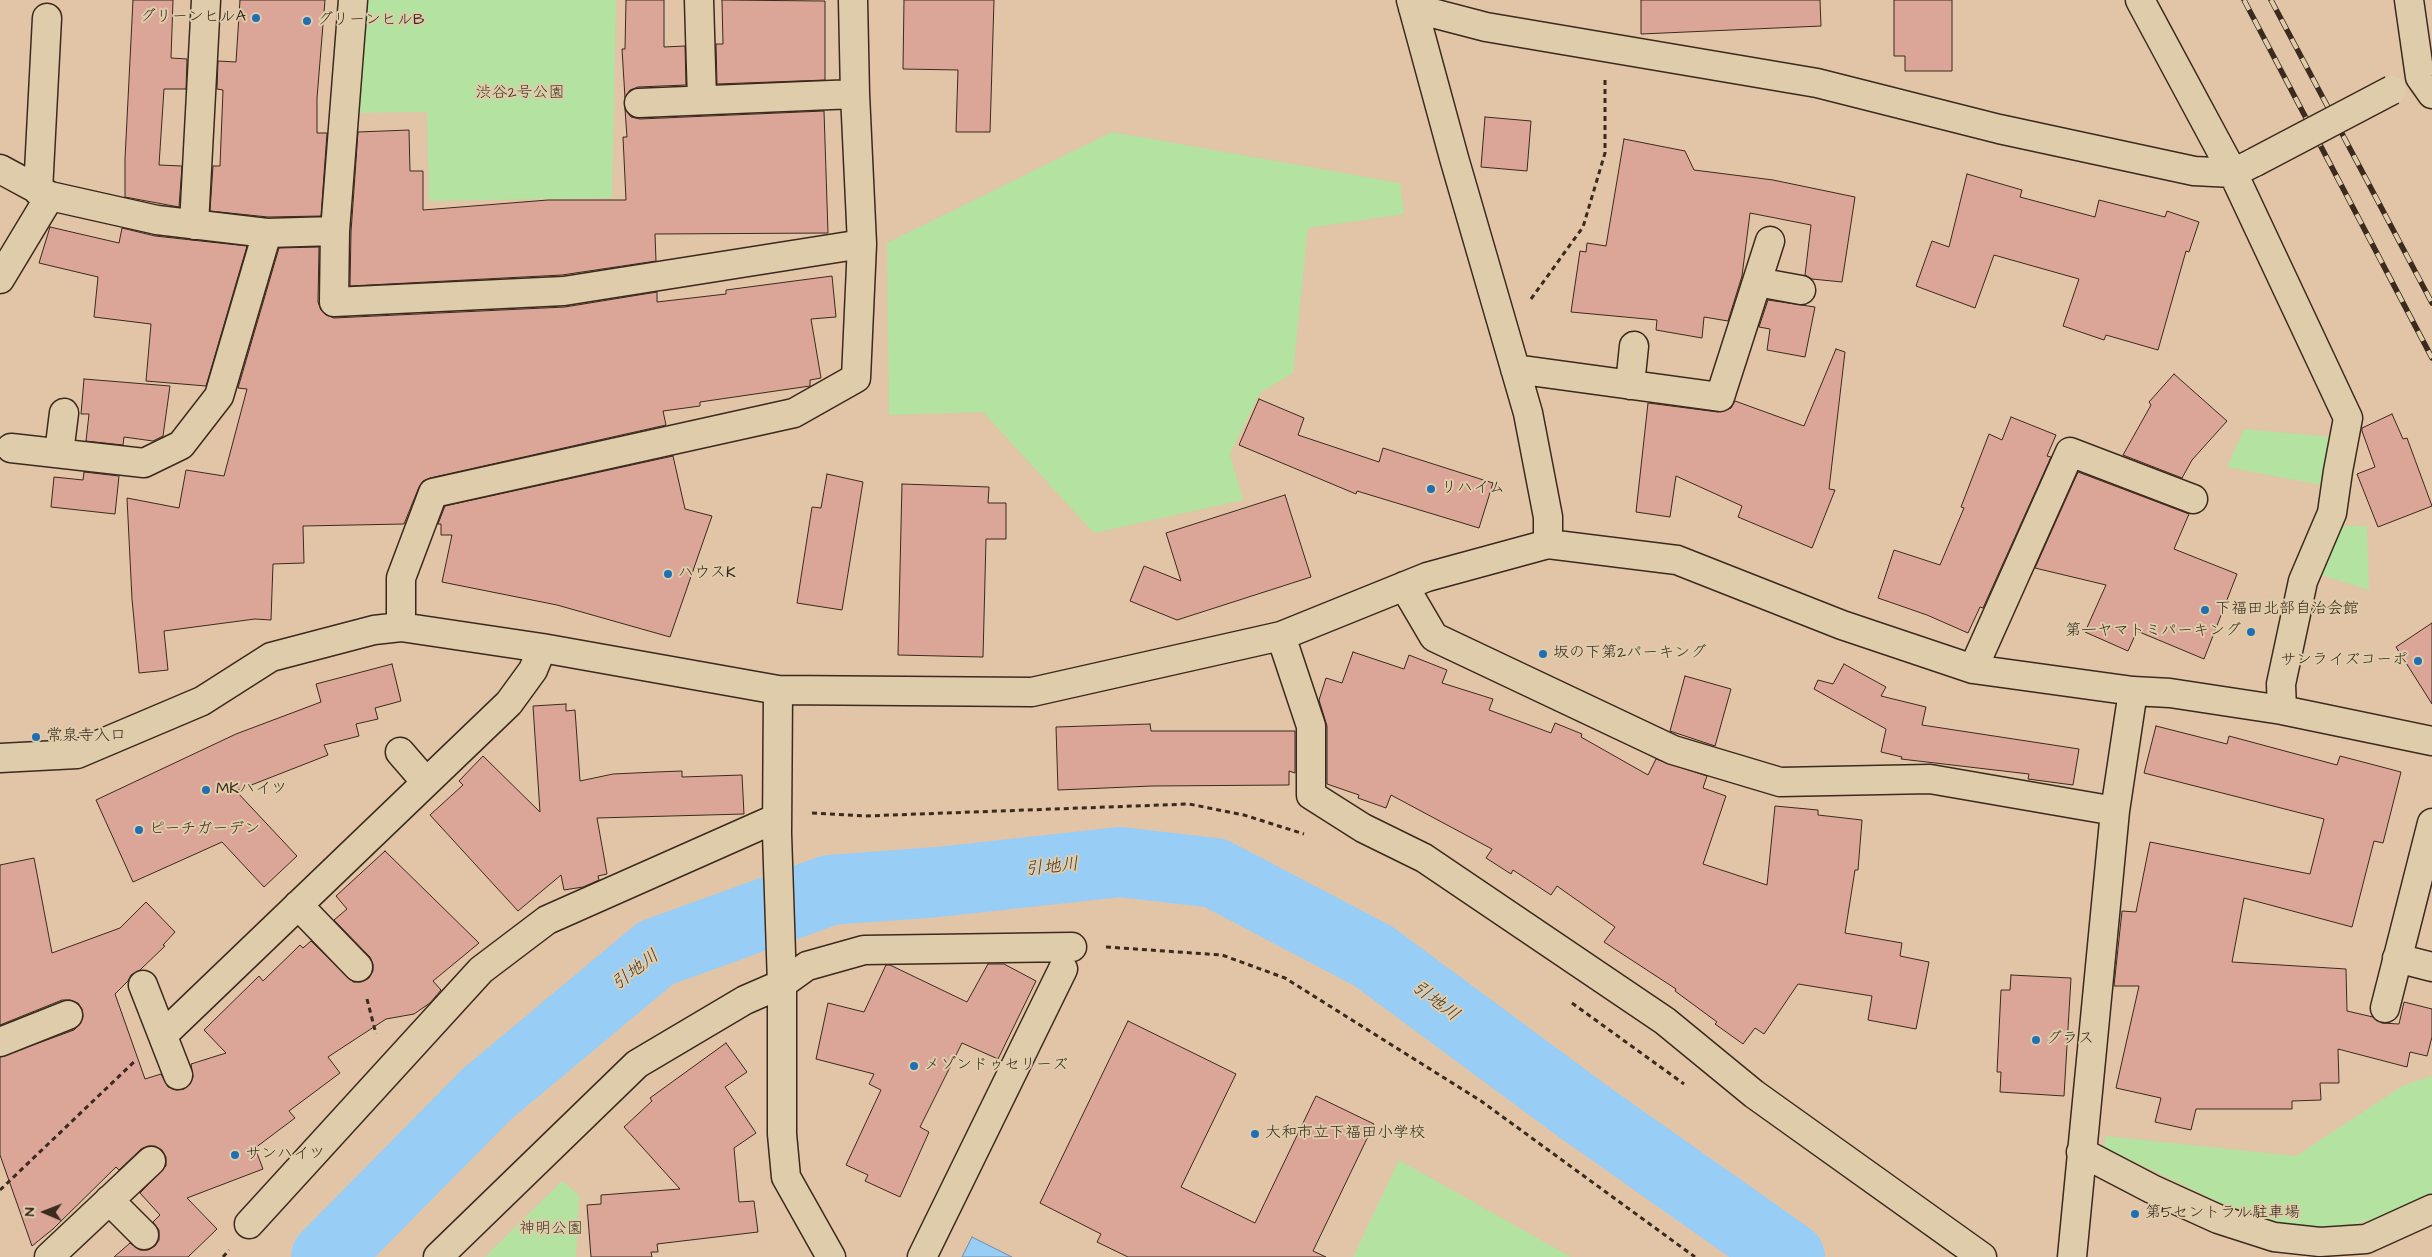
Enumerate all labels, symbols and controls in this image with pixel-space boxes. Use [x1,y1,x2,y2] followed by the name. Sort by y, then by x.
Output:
[140,8,246,28] place label: グリーンヒルA
[317,11,424,31] place label: グリーンヒルB
[250,12,262,24] marker: グリーンヒルA
[301,15,313,27] marker: グリーンヒルB
[475,84,565,104] park label: 渋谷2号公園
[1441,479,1505,499] place label: リハイム
[1425,483,1437,495] marker: リハイム
[678,564,736,584] place label: ハウスK
[662,568,674,580] marker: ハウスK
[2215,600,2359,620] place label: 下福田北部自治会館
[2199,604,2211,616] marker: 下福田北部自治会館
[2065,622,2241,642] place label: 第一ヤマトミパーキング
[2245,626,2257,638] marker: 第一ヤマトミパーキング
[1553,644,1706,664] place label: 坂の下第2パーキング
[1537,648,1549,660] marker: 坂の下第2パーキング
[2280,651,2408,671] place label: サンライズコーポ
[2412,655,2424,667] marker: サンライズコーポ
[46,727,126,747] place label: 常泉寺入口
[30,731,42,743] marker: 常泉寺入口
[216,780,287,800] place label: MKハイツ
[200,784,212,796] marker: MKハイツ
[149,820,260,840] place label: ピーチガーデン
[133,824,145,836] marker: ピーチガーデン
[1024,854,1080,882] water label: 引地川
[608,946,664,996] water label: 引地川
[1407,977,1463,1027] water label: 引地川
[2046,1030,2094,1050] place label: グラス
[2030,1034,2042,1046] marker: グラス
[924,1056,1068,1076] place label: メゾンドゥセリーズ
[908,1060,920,1072] marker: メゾンドゥセリーズ
[1265,1124,1425,1144] place label: 大和市立下福田小学校
[1249,1128,1261,1140] marker: 大和市立下福田小学校
[245,1145,325,1165] place label: サンハイツ
[229,1149,241,1161] marker: サンハイツ
[20,1187,70,1237] north arrow
[2145,1204,2300,1224] place label: 第5セントラル駐車場
[20,1207,40,1216] text: N
[2129,1208,2141,1220] marker: 第5セントラル駐車場
[519,1220,583,1240] park label: 神明公園

